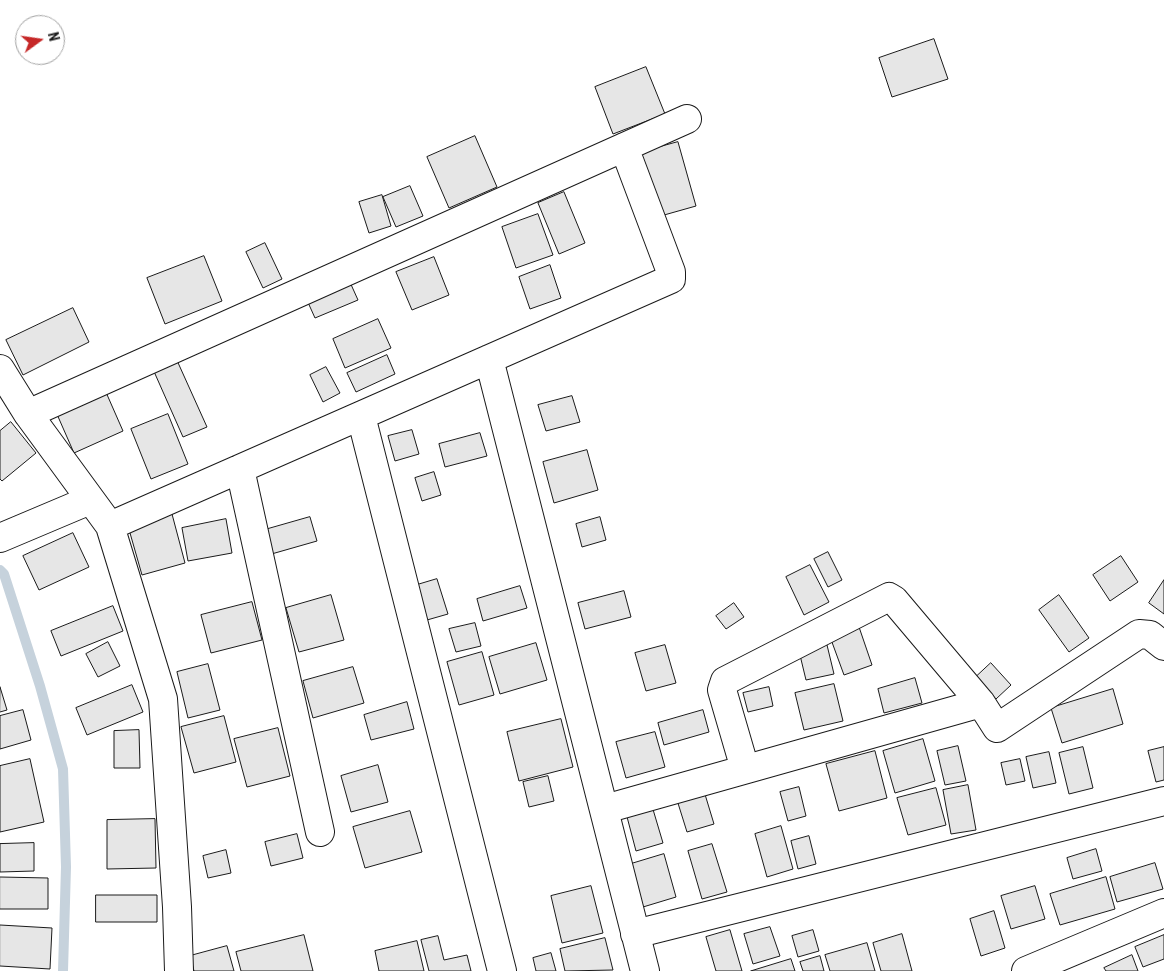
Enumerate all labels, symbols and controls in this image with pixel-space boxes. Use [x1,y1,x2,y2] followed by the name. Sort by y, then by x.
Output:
[15,15,65,65] north arrow
[45,31,62,43] text: N

